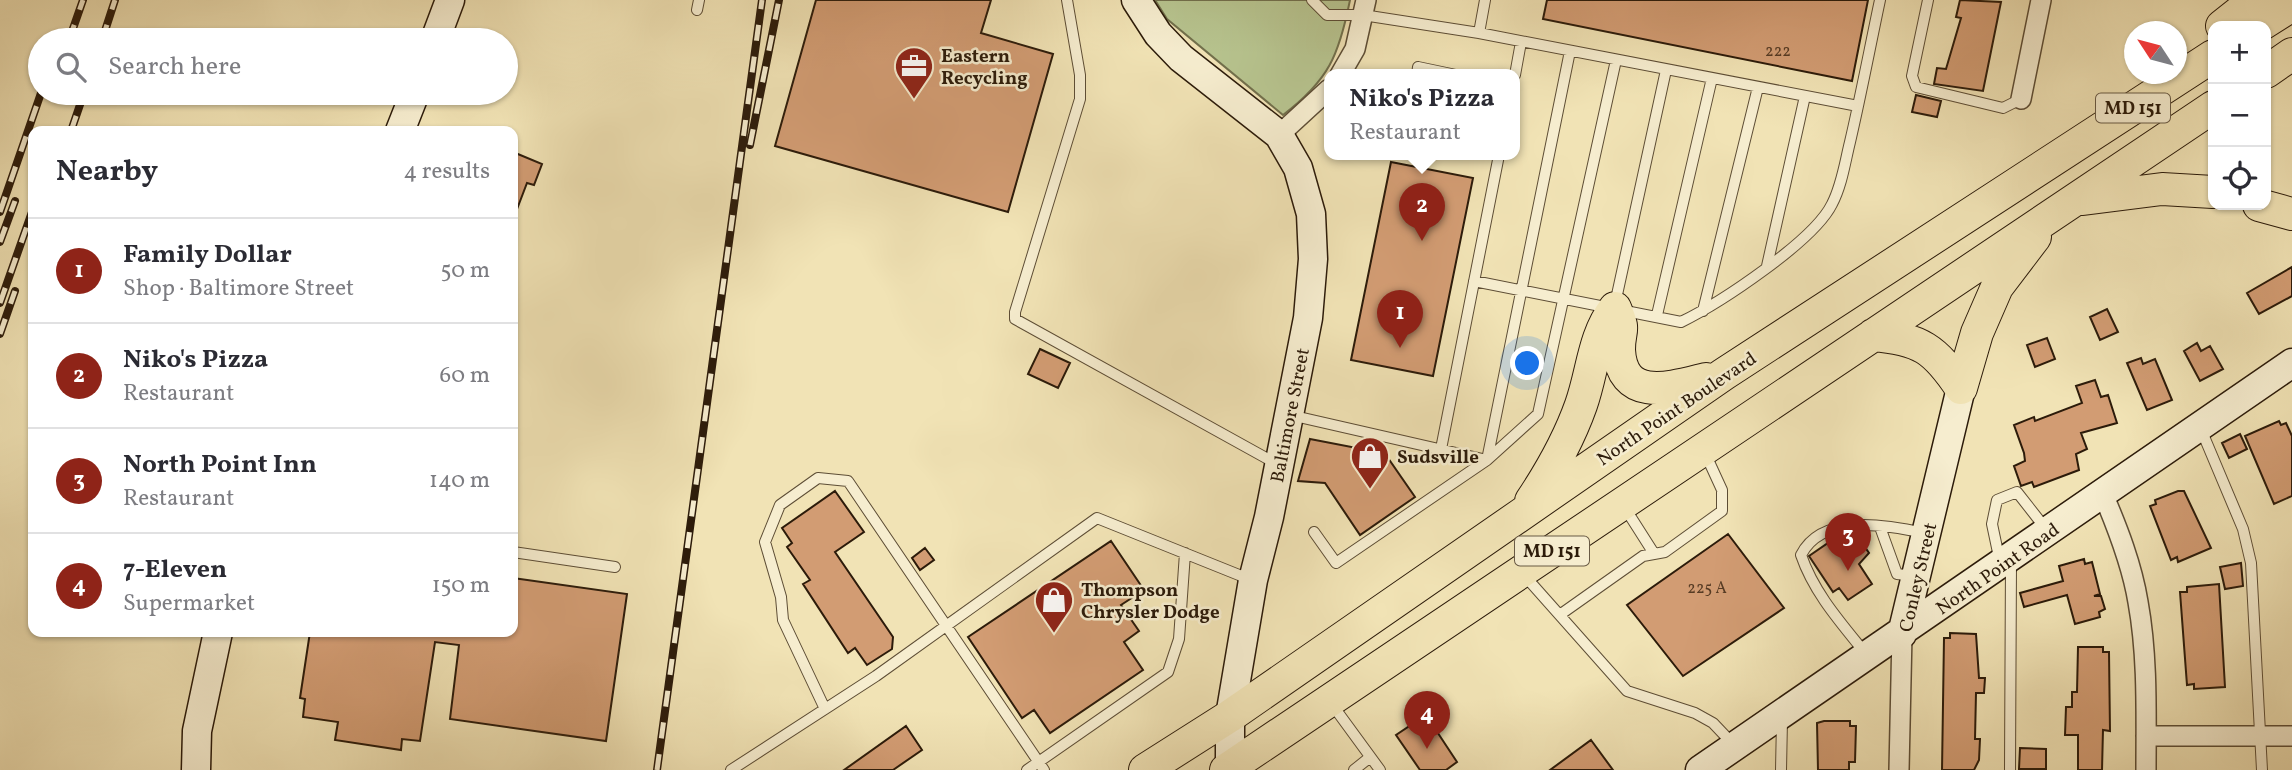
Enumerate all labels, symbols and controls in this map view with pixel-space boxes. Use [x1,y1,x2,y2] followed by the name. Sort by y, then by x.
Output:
[2124,21,2187,84] north arrow
[2208,21,2271,210] map controls
[2208,21,2271,84] button: +
[28,28,518,105] search box
[1765,41,1791,63] house number: 222
[941,44,1028,92] place label: Eastern Recycling
[893,45,935,100] office icon: Eastern Recycling
[52,48,90,86] icon: search
[108,49,241,85] text: Search here
[1324,69,1520,160] popup
[1349,81,1495,117] text: Niko's Pizza
[2208,84,2271,147] button: −
[2096,94,2170,122] road number: MD 151
[1349,117,1461,149] text: Restaurant
[2208,147,2271,210] button: locate
[56,151,158,193] text: Nearby
[404,156,490,188] text: 4 results
[1399,183,1445,241] pin: 2
[123,237,292,273] text: Family Dollar
[74,255,84,287] text: 1
[441,255,490,287] text: 50 m
[123,273,354,305] text: Shop · Baltimore Street
[1377,290,1423,348] pin: 1
[123,342,268,378] text: Niko's Pizza
[1265,345,1317,485] street label: Baltimore Street
[1510,346,1544,380] your location
[1592,346,1762,473] street label: North Point Boulevard
[73,360,85,392] text: 2
[440,360,490,392] text: 60 m
[123,378,234,410] text: Restaurant
[1349,435,1391,490] shop icon: Sudsville
[1397,445,1479,471] place label: Sudsville
[123,447,317,483] text: North Point Inn
[73,465,85,497] text: 3
[429,465,490,497] text: 140 m
[123,483,234,515] text: Restaurant
[1825,513,1871,571] pin: 3
[1931,517,2065,622] street label: North Point Road
[1894,520,1944,635] street label: Conley Street
[1515,536,1589,566] road number: MD 151
[123,552,227,588] text: 7-Eleven
[72,570,86,602] text: 4
[432,570,490,602] text: 150 m
[1081,578,1220,626] place label: Thompson Chrysler Dodge
[1687,578,1727,600] house number: 225 A
[1033,579,1075,634] shop icon: Thompson Chrysler Dodge
[123,588,255,620] text: Supermarket
[1404,691,1450,749] pin: 4

